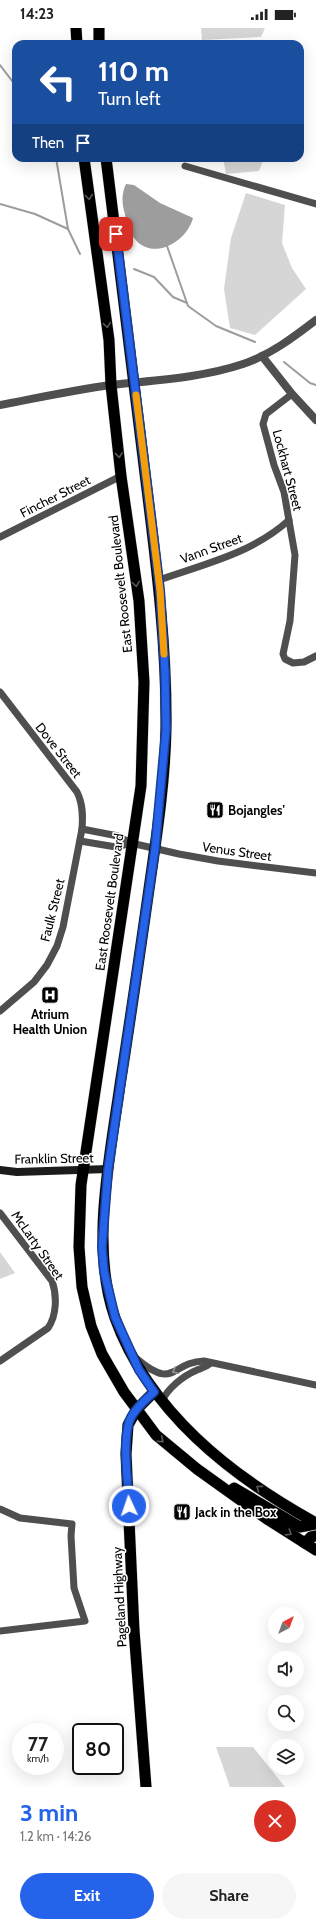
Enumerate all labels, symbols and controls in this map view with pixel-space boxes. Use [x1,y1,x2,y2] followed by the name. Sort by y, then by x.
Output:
[20,5,54,23] text: 14:23
[98,54,169,88] text: 110 m
[32,56,84,108] icon: left
[98,88,161,110] text: Turn left
[72,132,94,154] icon: arrive
[32,134,64,152] text: Then
[84,194,93,200] one-way arrow
[99,217,133,251] pin
[105,223,127,245] icon: arrive
[102,322,111,328] one-way arrow
[269,428,307,513] street label: Lockhart Street
[114,452,123,458] one-way arrow
[17,471,93,521] street label: Fincher Street
[105,514,135,654] street label: East Roosevelt Boulevard
[178,529,245,567] street label: Vann Street
[131,581,140,587] one-way arrow
[32,719,86,781] street label: Dove Street
[205,800,225,820] restaurant icon: Bojangles'
[228,802,285,818] place label: Bojangles'
[91,832,127,972] street label: East Roosevelt Boulevard
[201,838,273,864] street label: Venus Street
[36,876,68,943] street label: Faulk Street
[40,985,60,1005] hospital icon: Atrium Health Union
[13,1006,87,1037] place label: Atrium Health Union
[14,1149,94,1167] street label: Franklin Street
[8,1208,68,1283] street label: McLarty Street
[172,1366,179,1374] one-way arrow
[157,1435,164,1442] one-way arrow
[108,1485,150,1527] position arrow
[256,1485,263,1493] one-way arrow
[172,1502,192,1522] restaurant icon: Jack in the Box
[194,1504,277,1520] place label: Jack in the Box
[285,1528,292,1535] one-way arrow
[108,1546,130,1648] street label: Pageland Highway
[268,1607,304,1643] north arrow
[268,1607,304,1775] map controls
[268,1651,304,1687] button: sound
[268,1695,304,1731] button: search
[72,1723,124,1775] speed limit sign: 80
[28,1732,48,1756] text: 77
[268,1739,304,1775] button: layers
[27,1752,49,1765] text: km/h
[20,1798,78,1827] text: 3 min
[254,1800,296,1842] button: close
[20,1828,92,1844] text: 1.2 km · 14:26
[20,1873,154,1919] button: Exit
[162,1873,296,1919] button: Share

